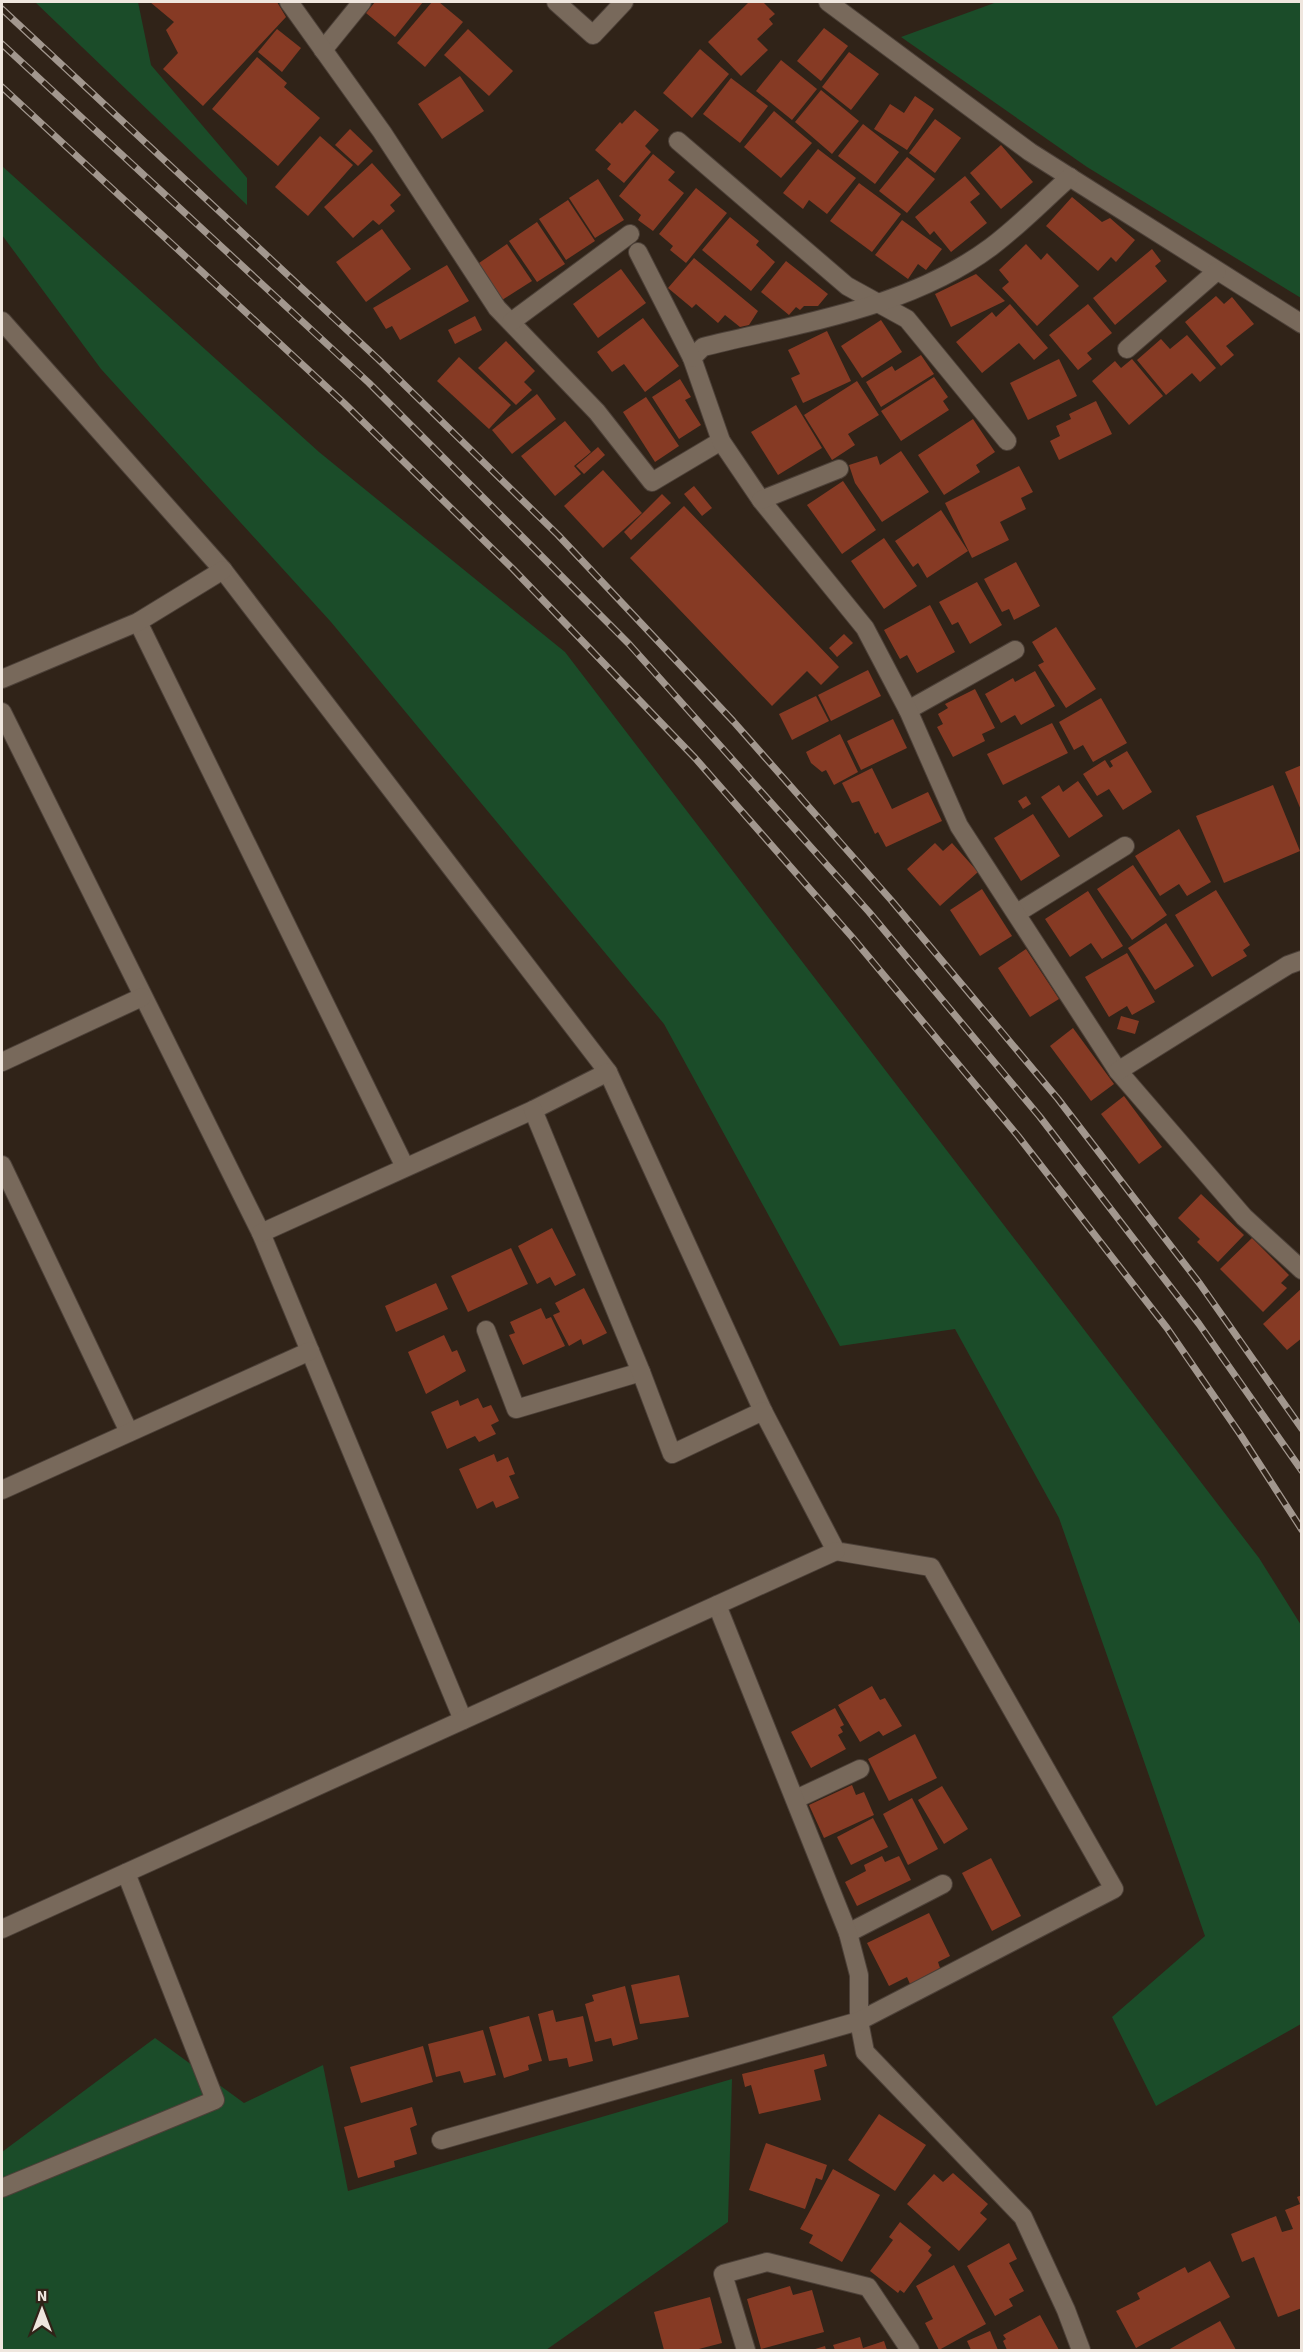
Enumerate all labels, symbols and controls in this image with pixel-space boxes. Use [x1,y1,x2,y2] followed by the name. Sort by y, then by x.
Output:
[12,2280,72,2340] north arrow
[37,2285,47,2307] text: N

